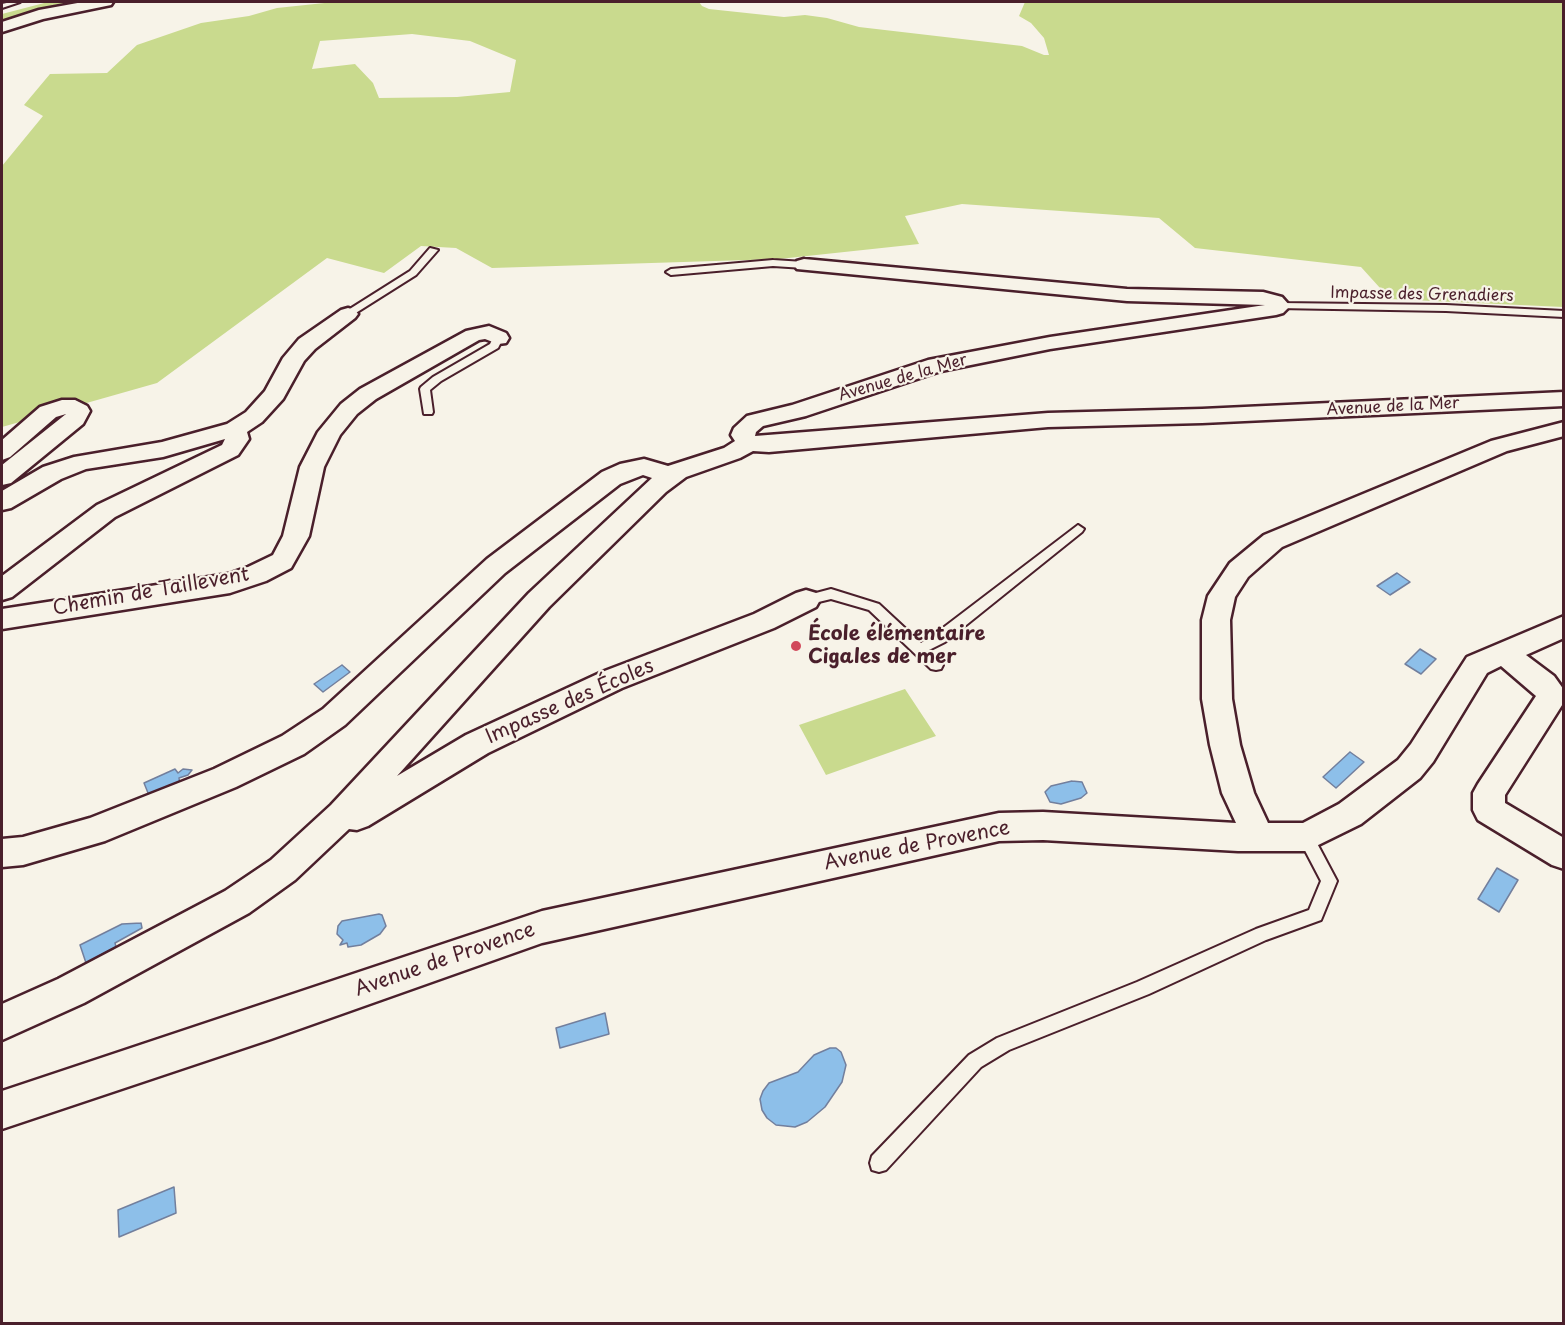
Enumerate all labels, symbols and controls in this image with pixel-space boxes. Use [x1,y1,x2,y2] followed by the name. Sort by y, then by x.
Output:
[1330,284,1514,306] street label: Impasse des Grenadiers
[836,350,970,406] street label: Avenue de la Mer
[1326,394,1460,420] street label: Avenue de la Mer
[51,563,251,621] street label: Chemin de Taillevent
[808,622,985,669] place label: École élémentaire Cigales de mer
[789,639,803,653] marker: École élémentaire Cigales de mer
[482,654,658,750] street label: Impasse des Écoles
[822,816,1012,876] street label: Avenue de Provence
[352,918,538,1002] street label: Avenue de Provence

